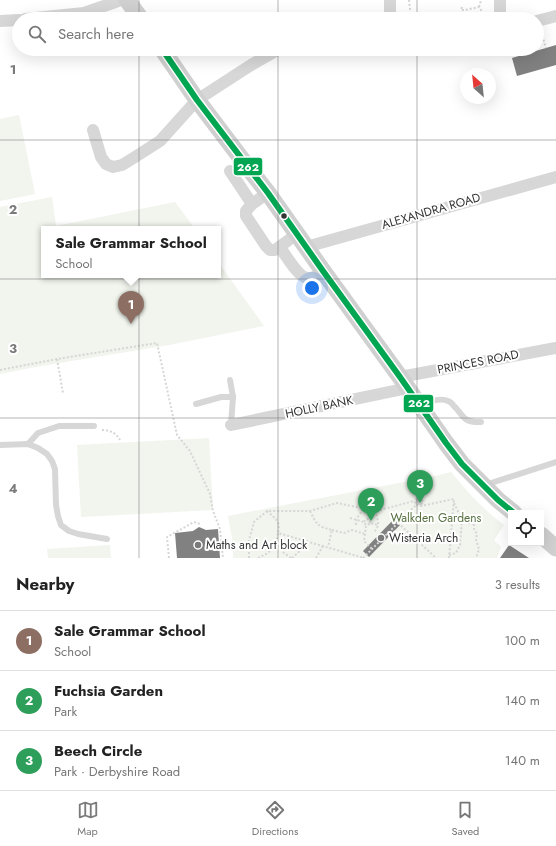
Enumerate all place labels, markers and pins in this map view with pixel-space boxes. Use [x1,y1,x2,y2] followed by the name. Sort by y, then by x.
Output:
[279,211,289,221] unlabelled marker
[118,291,144,324] pin: 1
[407,470,433,503] pin: 3
[358,488,384,521] pin: 2
[389,529,458,547] place label: Wisteria Arch
[376,533,386,543] marker: Wisteria Arch
[206,536,308,554] place label: Maths and Art block
[193,540,203,550] marker: Maths and Art block

